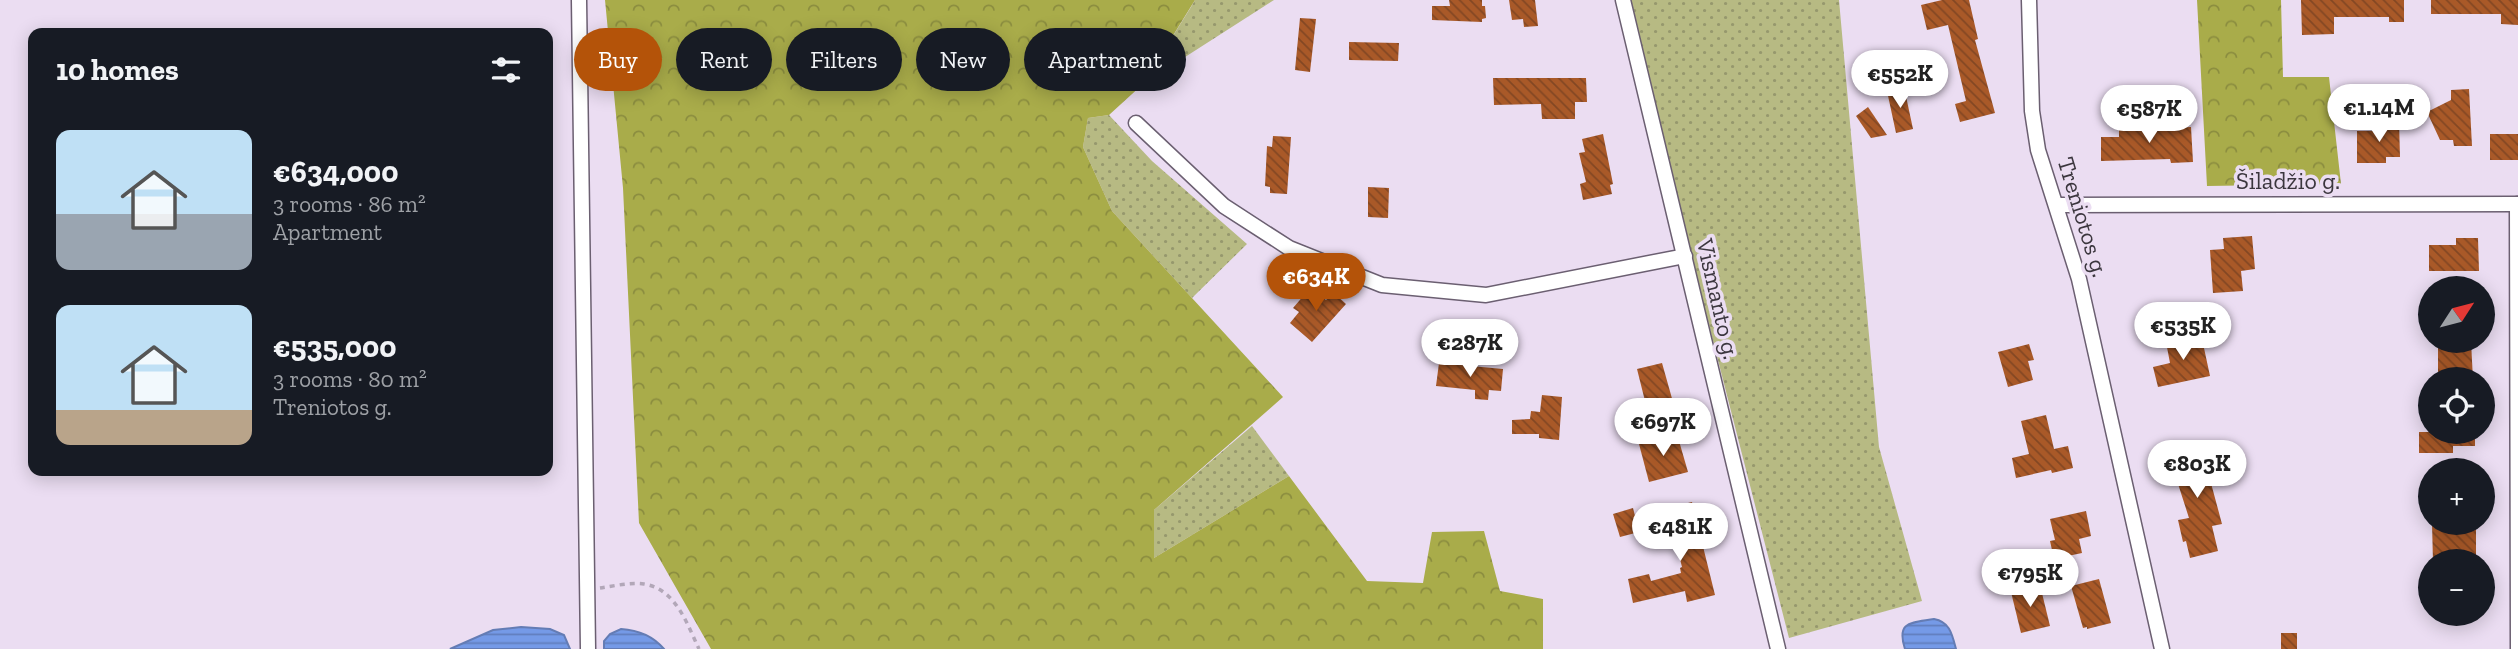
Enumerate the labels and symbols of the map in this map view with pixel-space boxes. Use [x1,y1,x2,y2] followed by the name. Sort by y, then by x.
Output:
[1851,50,1949,110] pin: €552K
[2322,85,2436,144] pin: €1.14M
[2100,86,2198,145] pin: €587K
[2052,153,2115,280] street label: Treniotos g.
[2236,166,2340,195] street label: Šiladžio g.
[1690,235,1746,362] street label: Vismanto g.
[1267,254,1365,313] pin: €634K
[2418,276,2496,354] north arrow
[2134,302,2232,362] pin: €535K
[1421,320,1519,379] pin: €287K
[1614,398,1712,458] pin: €697K
[2148,440,2246,500] pin: €803K
[1631,504,1729,563] pin: €481K
[1981,550,2079,609] pin: €795K

